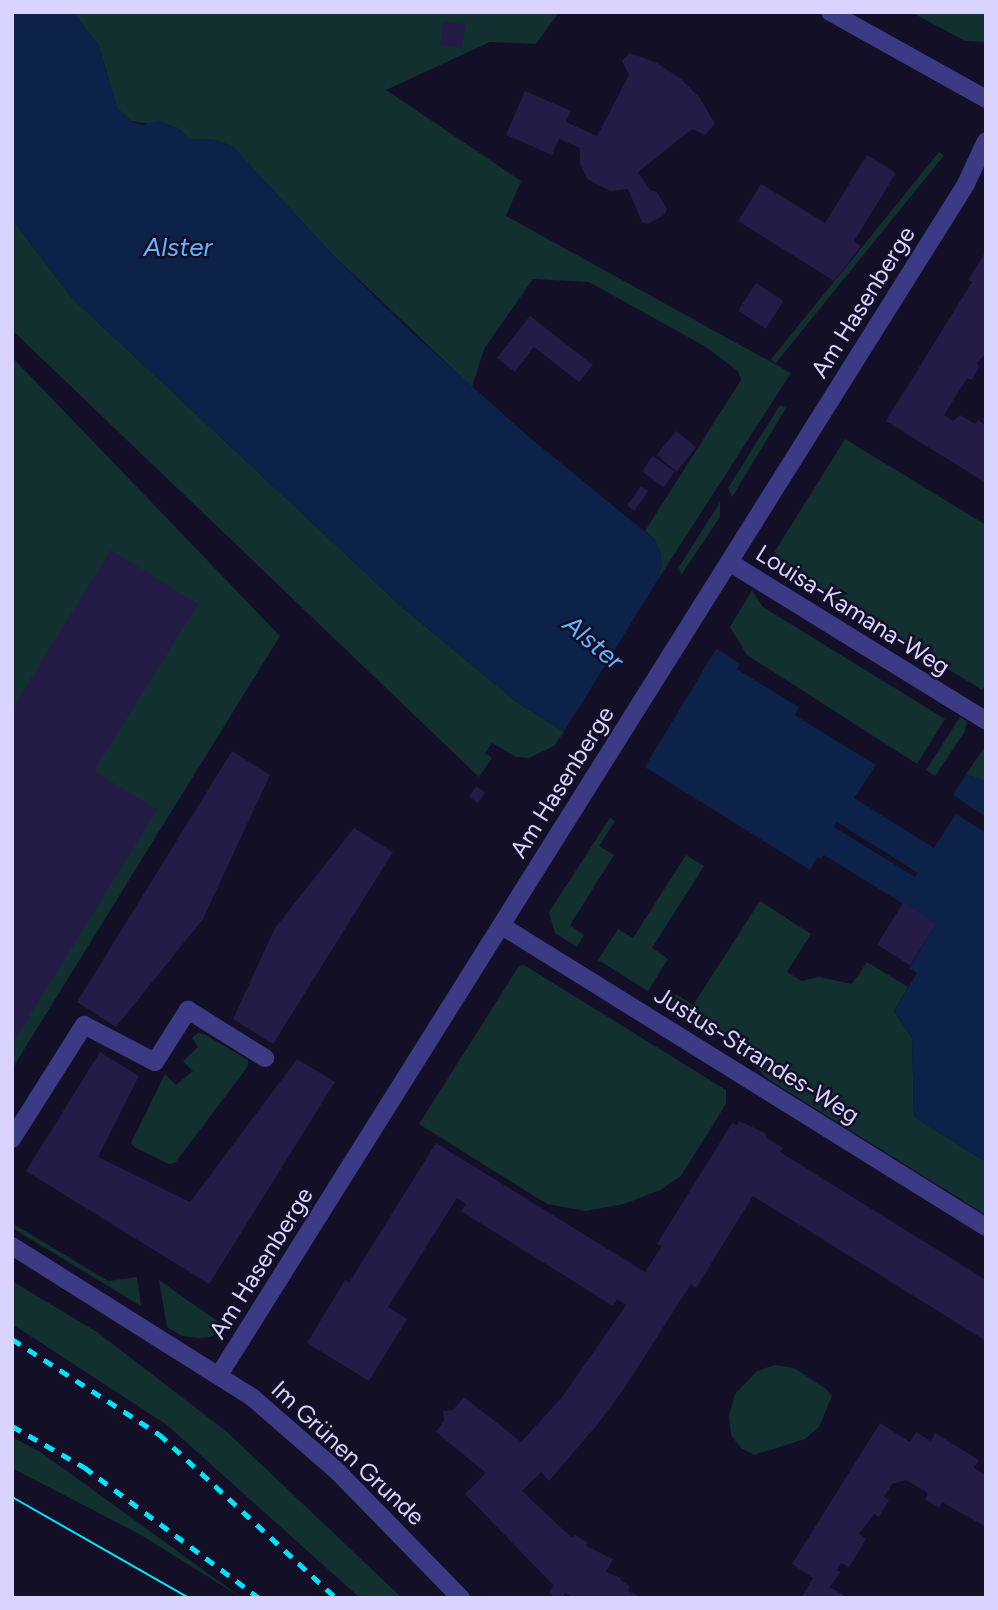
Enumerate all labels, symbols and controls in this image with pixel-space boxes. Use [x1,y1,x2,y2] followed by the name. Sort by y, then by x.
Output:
[805,221,921,383] street label: Am Hasenberge
[144,232,212,264] water label: Alster
[751,539,955,681] street label: Louisa-Kamana-Weg
[557,609,629,677] water label: Alster
[504,701,620,863] street label: Am Hasenberge
[649,980,865,1130] street label: Justus-Strandes-Weg
[203,1182,319,1344] street label: Am Hasenberge
[266,1375,430,1531] street label: Im Grünen Grunde

